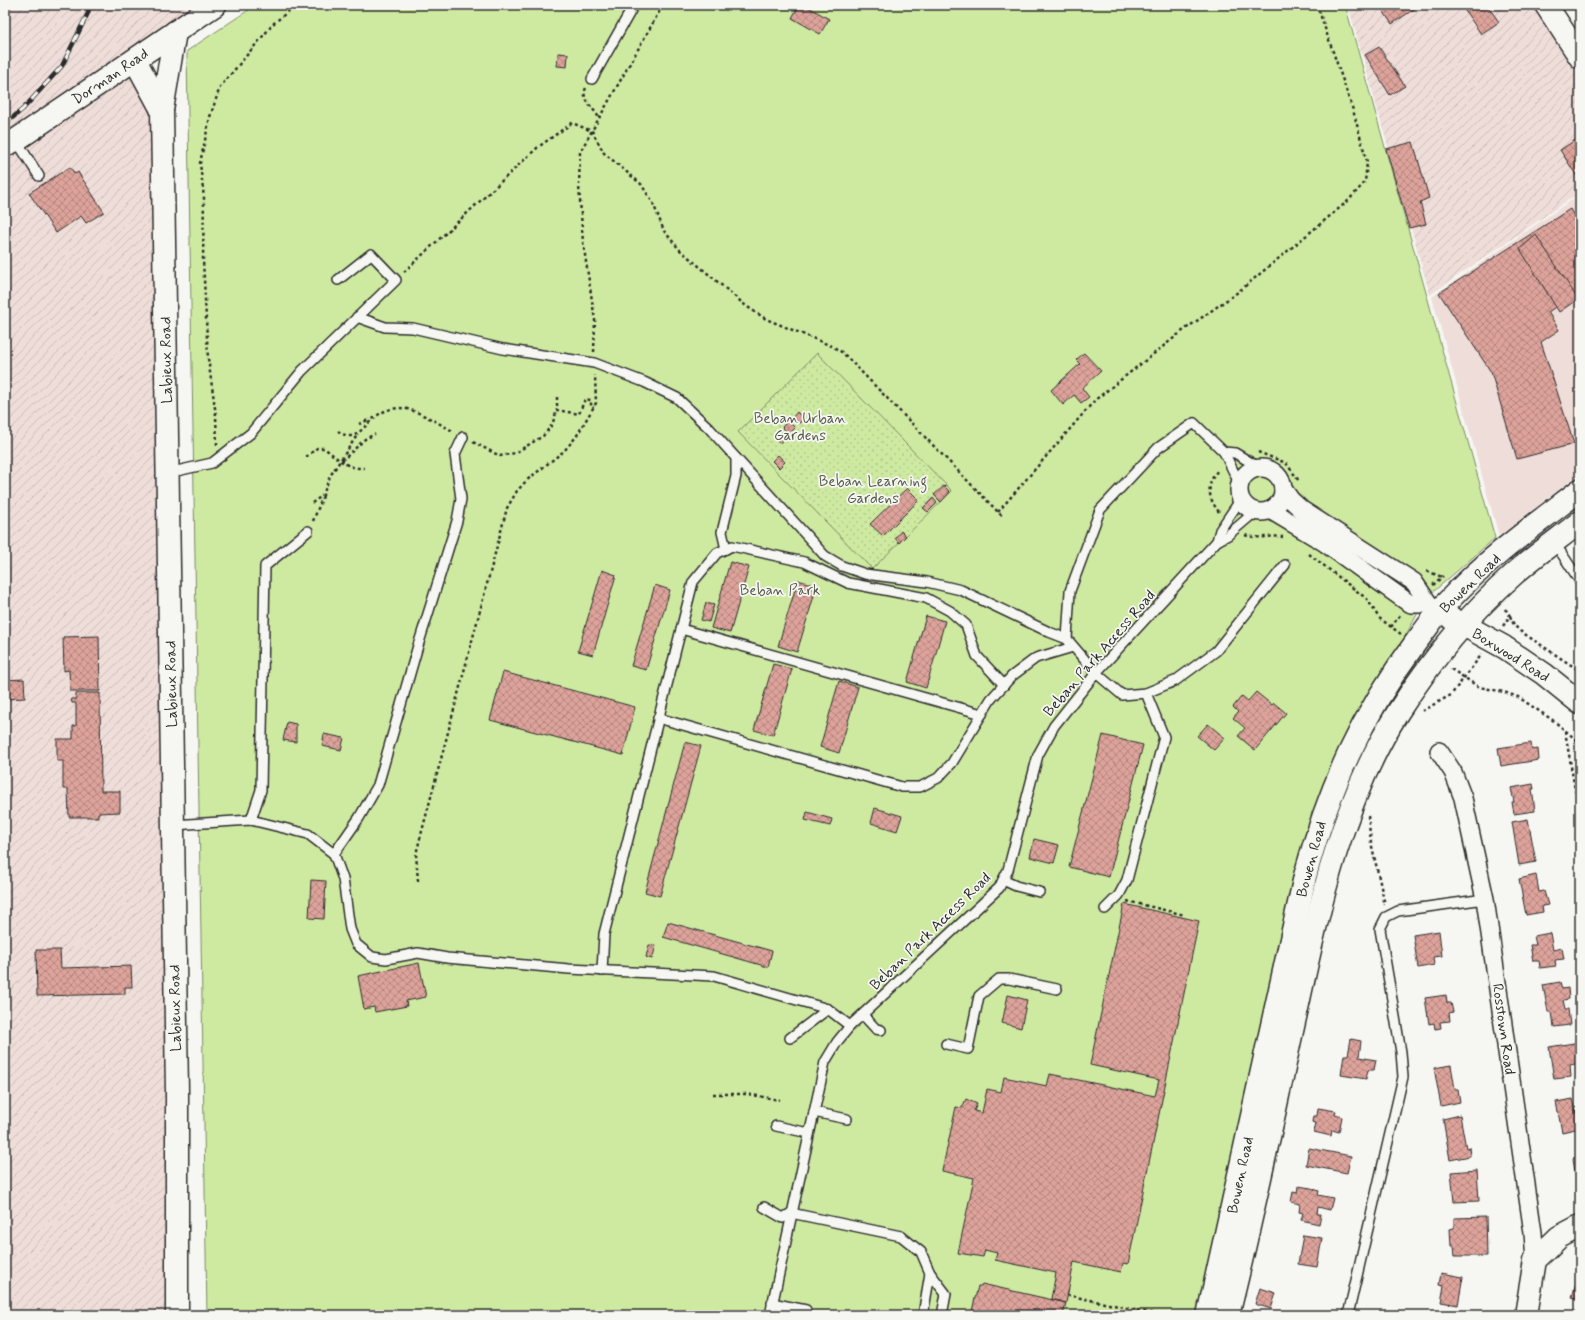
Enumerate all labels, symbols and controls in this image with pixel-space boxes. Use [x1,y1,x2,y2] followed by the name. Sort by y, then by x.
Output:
[68,44,153,110] street label: Dorman Road
[156,316,178,404] street label: Labieux Road
[754,409,847,446] park label: Beban Urban Gardens
[819,472,927,509] park label: Beban Learning Gardens
[1436,549,1506,618] street label: Bowen Road
[740,581,820,601] park label: Beban Park
[1039,586,1160,721] street label: Beban Park Access Road
[1468,624,1553,688] street label: Boxwood Road
[161,640,183,728] street label: Labieux Road
[1292,819,1332,900] street label: Bowen Road
[866,868,996,995] street label: Beban Park Access Road
[165,964,187,1052] street label: Labieux Road
[1487,982,1519,1076] street label: Rosstown Road
[1223,1135,1259,1215] street label: Bowen Road

